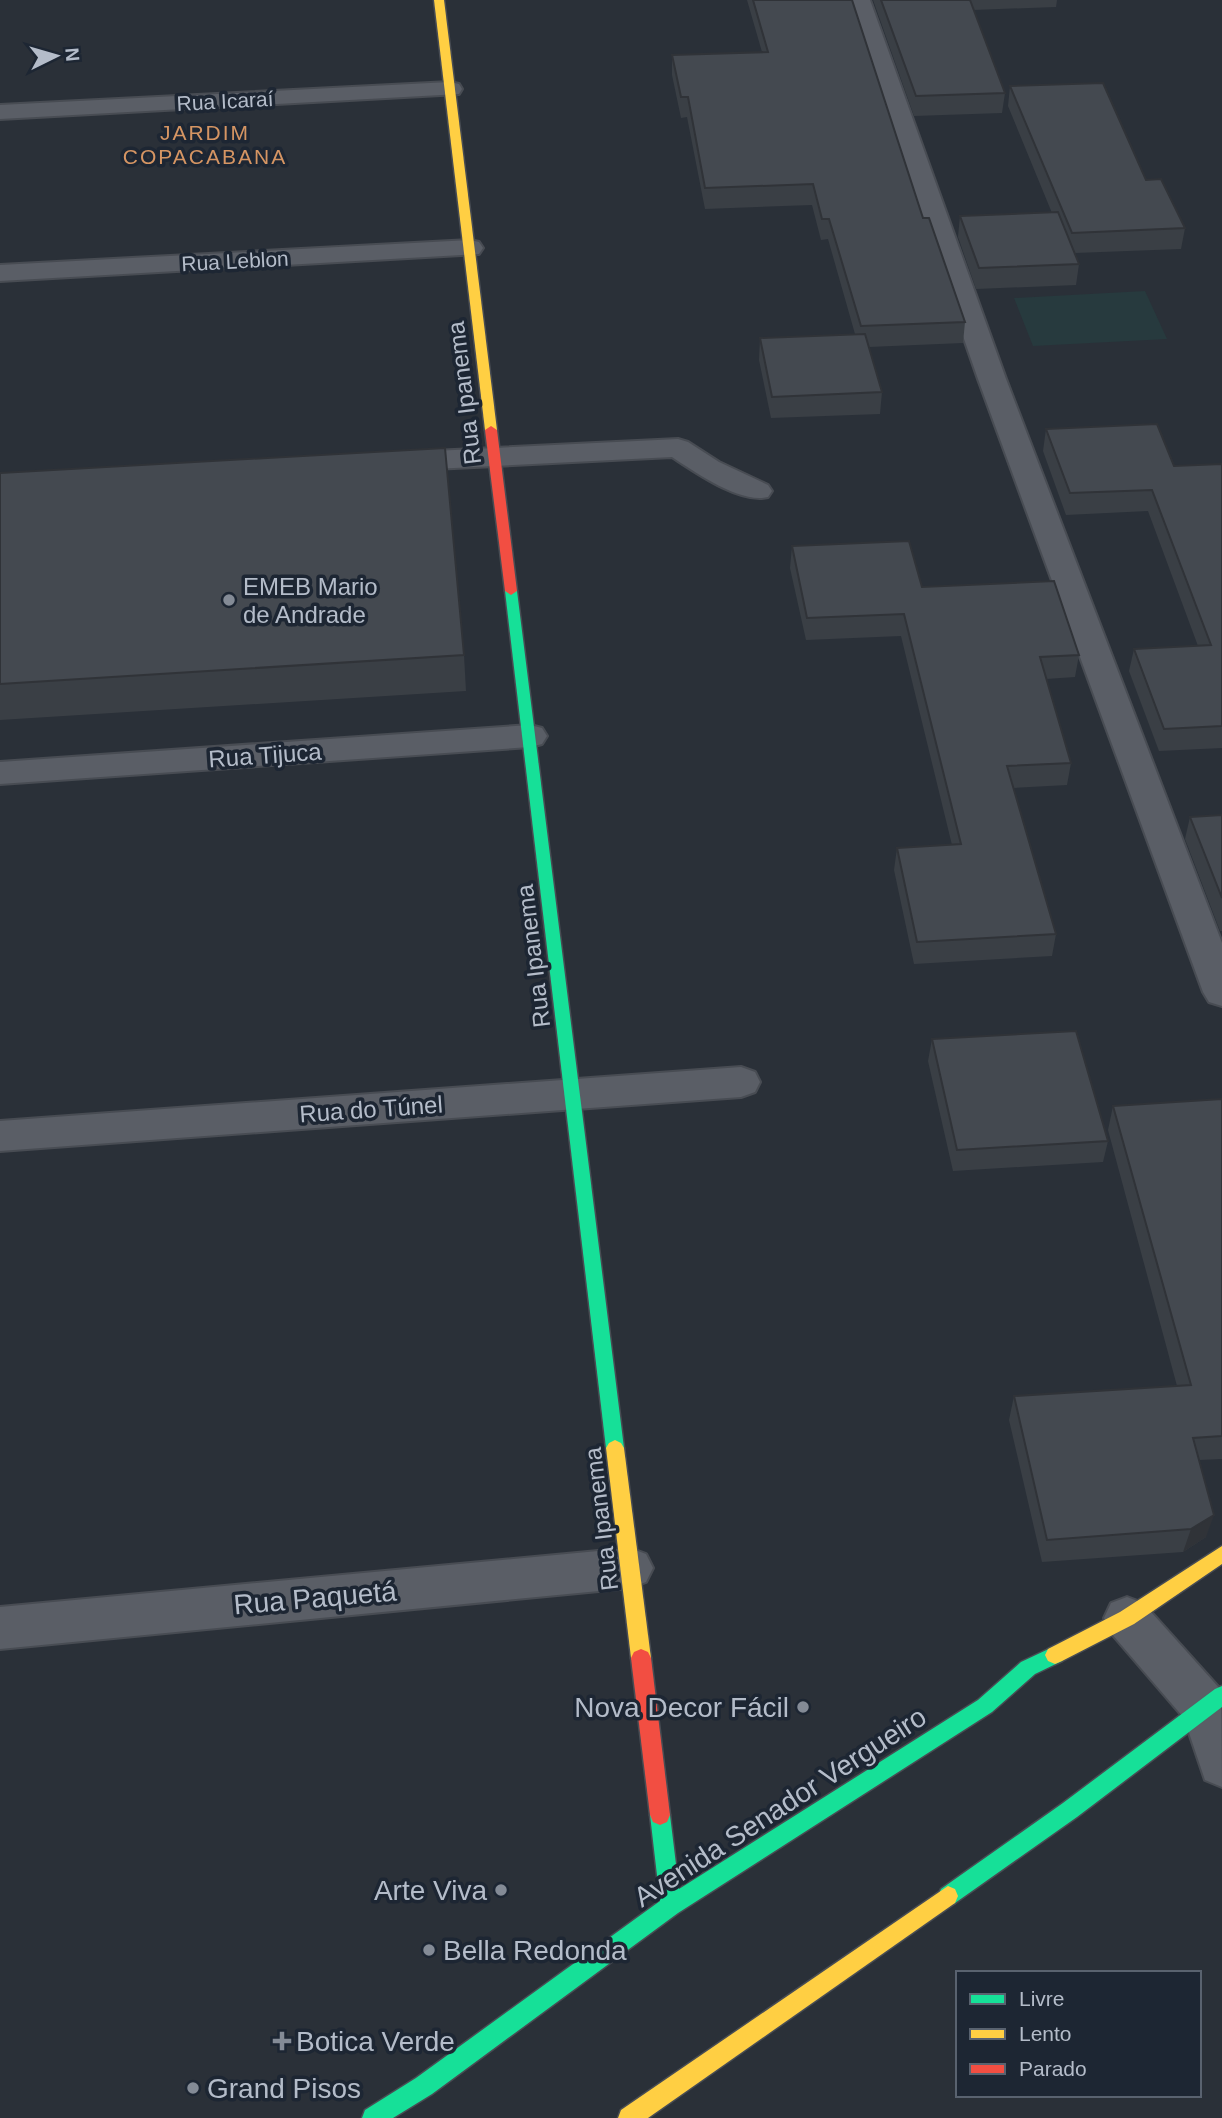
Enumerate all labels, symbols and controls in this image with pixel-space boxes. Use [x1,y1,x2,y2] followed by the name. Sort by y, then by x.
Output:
[21,21,91,91] north arrow
[61,47,83,62] text: N
[176,87,274,115] street label: Rua Icaraí
[123,121,287,168] district label: JARDIM COPACABANA
[181,247,289,275] street label: Rua Leblon
[442,319,486,466] street label: Rua Ipanema
[243,573,378,628] place label: EMEB Mario de Andrade
[221,592,237,608] marker: EMEB Mario de Andrade
[208,738,323,772] street label: Rua Tijuca
[511,882,555,1029] street label: Rua Ipanema
[298,1091,444,1127] street label: Rua do Túnel
[579,1445,623,1592] street label: Rua Ipanema
[232,1575,398,1621] street label: Rua Paquetá
[574,1692,789,1723] place label: Nova Decor Fácil
[795,1699,811,1715] marker: Nova Decor Fácil
[628,1701,932,1913] street label: Avenida Senador Vergueiro
[374,1875,487,1906] place label: Arte Viva
[493,1882,509,1898] marker: Arte Viva
[443,1935,627,1966] place label: Bella Redonda
[421,1942,437,1958] marker: Bella Redonda
[956,1971,1201,2097] legend
[1019,1987,1065,2010] text: Livre
[1019,2022,1072,2045] text: Lento
[296,2026,455,2057] place label: Botica Verde
[274,2033,290,2049] marker: Botica Verde
[1019,2057,1087,2080] text: Parado
[207,2073,361,2104] place label: Grand Pisos
[185,2080,201,2096] marker: Grand Pisos

